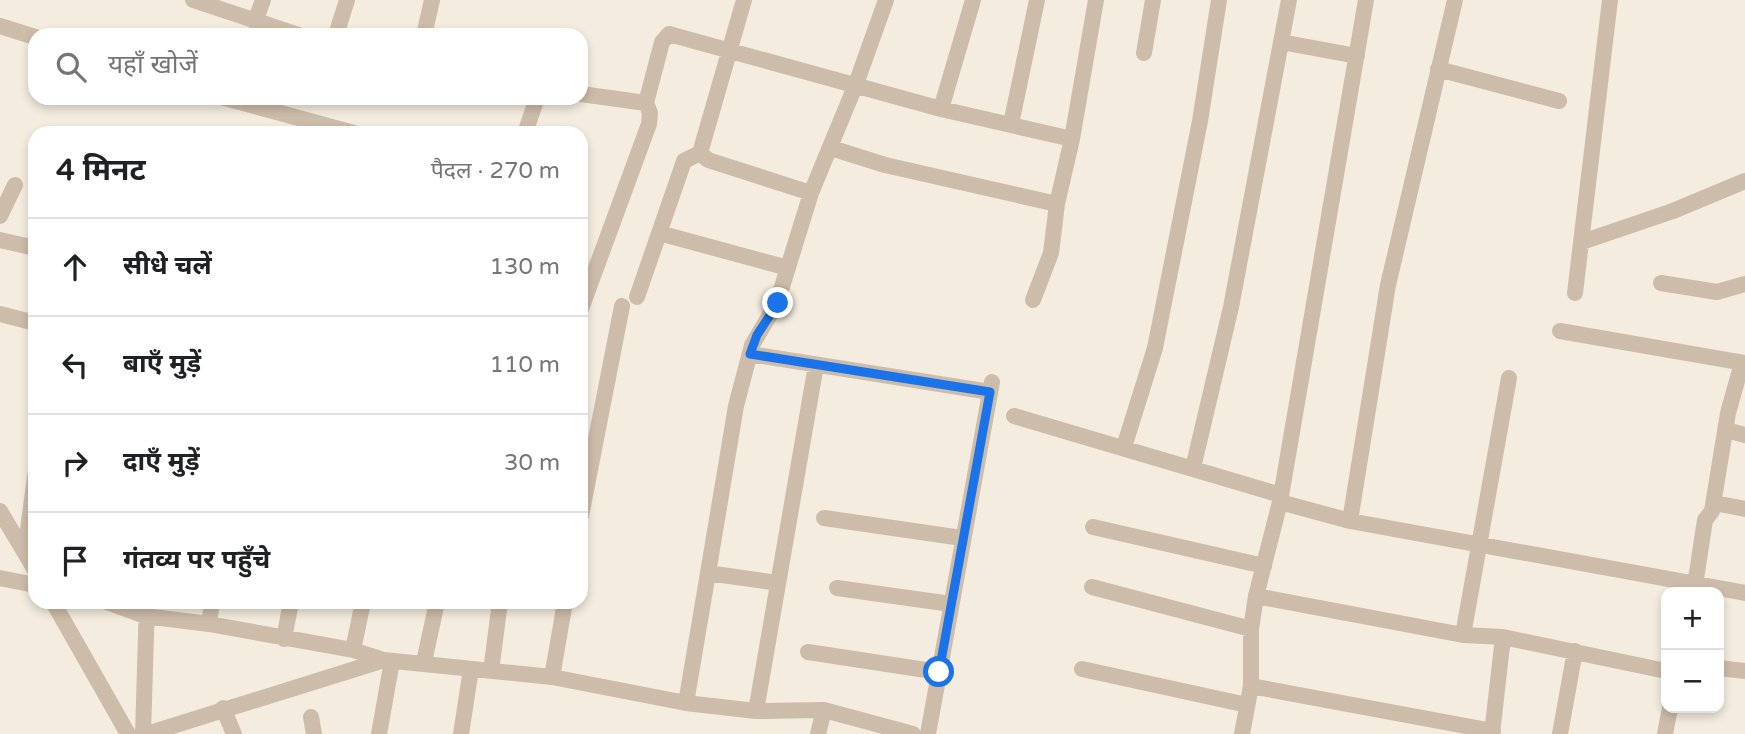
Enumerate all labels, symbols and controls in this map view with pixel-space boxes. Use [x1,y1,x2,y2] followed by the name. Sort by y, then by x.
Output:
[28,28,588,105] search box
[52,48,90,86] icon: search
[108,49,198,80] text: यहाँ खोजें
[56,152,146,189] text: 4 मिनट
[431,157,560,185] text: पैदल · 270 m
[56,248,94,286] icon: ahead
[123,250,212,281] text: सीधे चलें
[490,253,560,281] text: 130 m
[762,287,793,318] route end
[56,346,94,384] icon: left
[123,348,201,379] text: बाएँ मुड़ें
[490,351,560,379] text: 110 m
[56,444,94,482] icon: right
[123,446,200,477] text: दाएँ मुड़ें
[504,449,560,477] text: 30 m
[56,542,94,580] icon: arrive
[123,544,270,575] text: गंतव्य पर पहुँचे
[1661,587,1724,713] map controls
[1661,587,1724,650] button: +
[1661,650,1724,713] button: −
[923,656,954,687] route start

